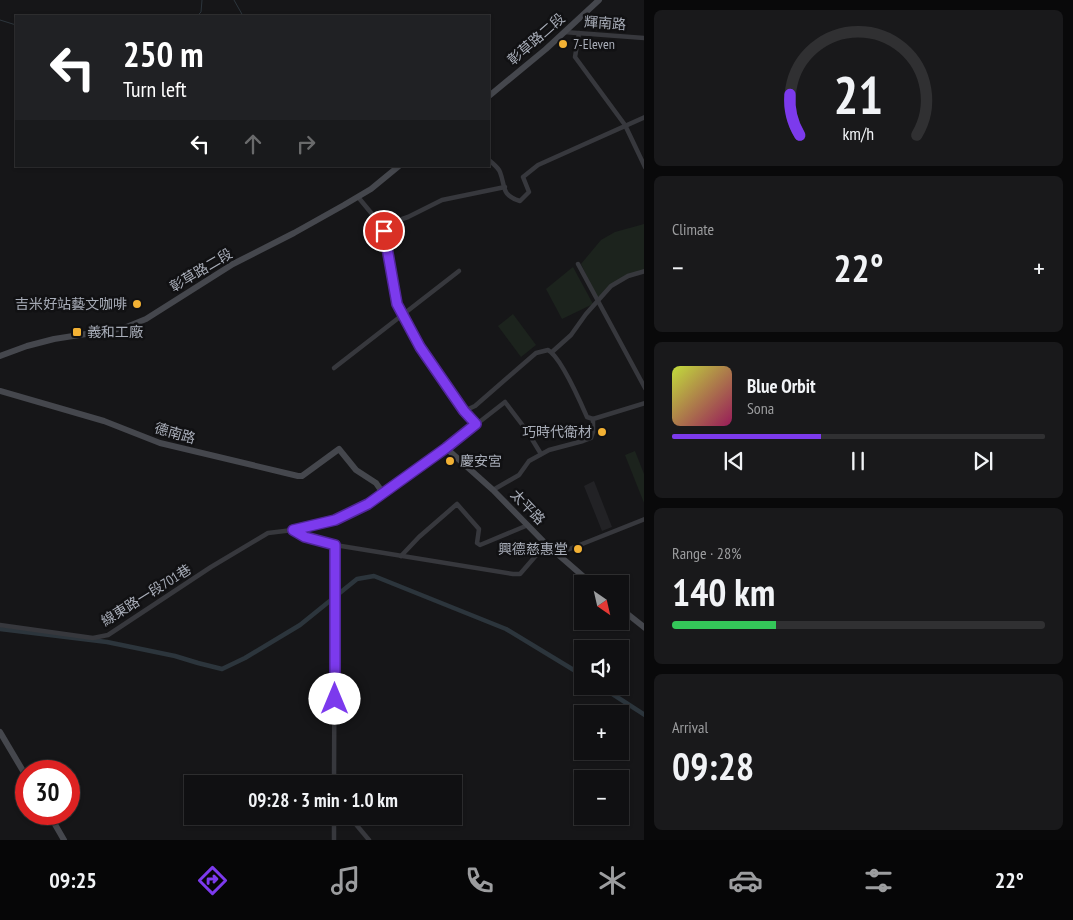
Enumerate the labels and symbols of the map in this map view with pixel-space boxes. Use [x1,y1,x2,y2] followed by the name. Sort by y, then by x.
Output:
[504,9,568,69] street label: 彰草路二段
[583,13,627,33] street label: 輝南路
[573,35,615,53] place label: 7-Eleven
[557,38,569,50] marker: 7-Eleven
[363,210,405,252] pin
[166,244,236,296] street label: 彰草路二段
[15,295,127,313] place label: 吉米好站藝文咖啡
[131,298,143,310] marker: 吉米好站藝文咖啡
[87,323,143,341] place label: 義和工廠
[71,326,83,338] marker: 義和工廠
[152,419,198,447] street label: 德南路
[522,423,592,441] place label: 巧時代衛材
[596,426,608,438] marker: 巧時代衛材
[460,452,502,470] place label: 慶安宮
[444,455,456,467] marker: 慶安宮
[507,486,549,528] street label: 太平路
[498,540,568,558] place label: 興德慈惠堂
[572,543,584,555] marker: 興德慈惠堂
[98,560,194,630] street label: 線東路一段701巷
[574,575,629,630] north arrow
[308,672,360,724] position arrow
[15,760,80,825] speed limit sign: 30

